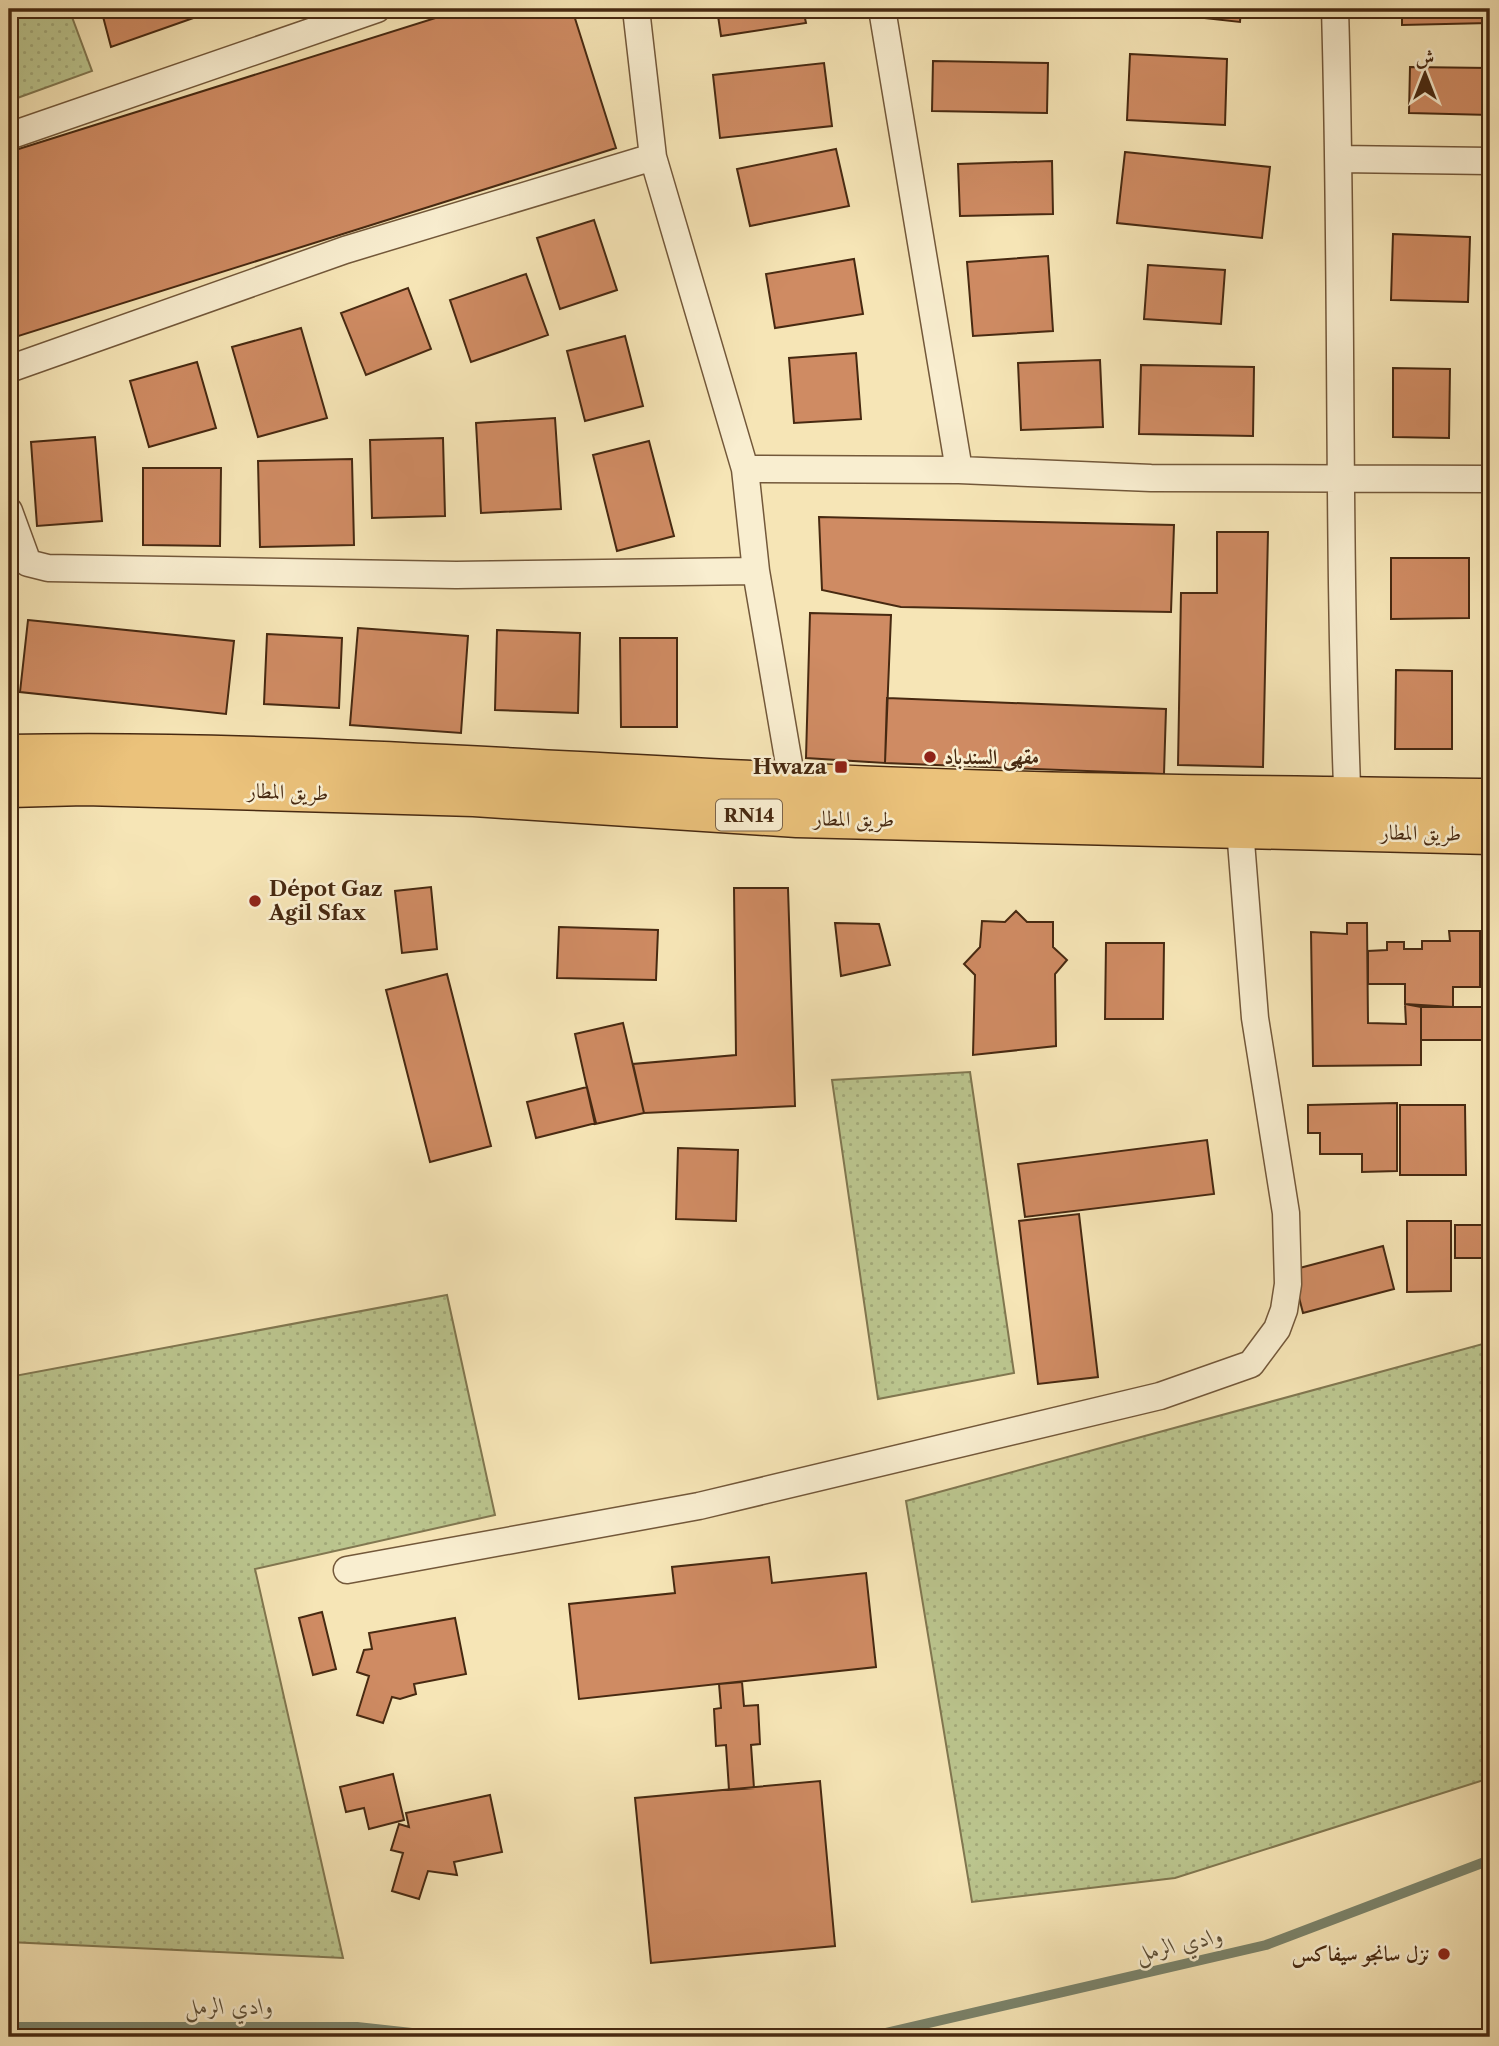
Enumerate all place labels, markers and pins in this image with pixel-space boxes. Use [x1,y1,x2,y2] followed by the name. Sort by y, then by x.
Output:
[944,744,1039,771] place label: مقهى السندباد
[922,749,938,765] marker: مقهى السندباد
[753,754,828,779] place label: Hwaza
[833,759,849,775] marker: Hwaza
[268,876,383,925] place label: Dépot Gaz Agil Sfax
[247,893,263,909] marker: Dépot Gaz Agil Sfax
[1292,1941,1430,1968] place label: نزل سانجو سيفاكس
[1436,1946,1452,1962] marker: نزل سانجو سيفاكس

